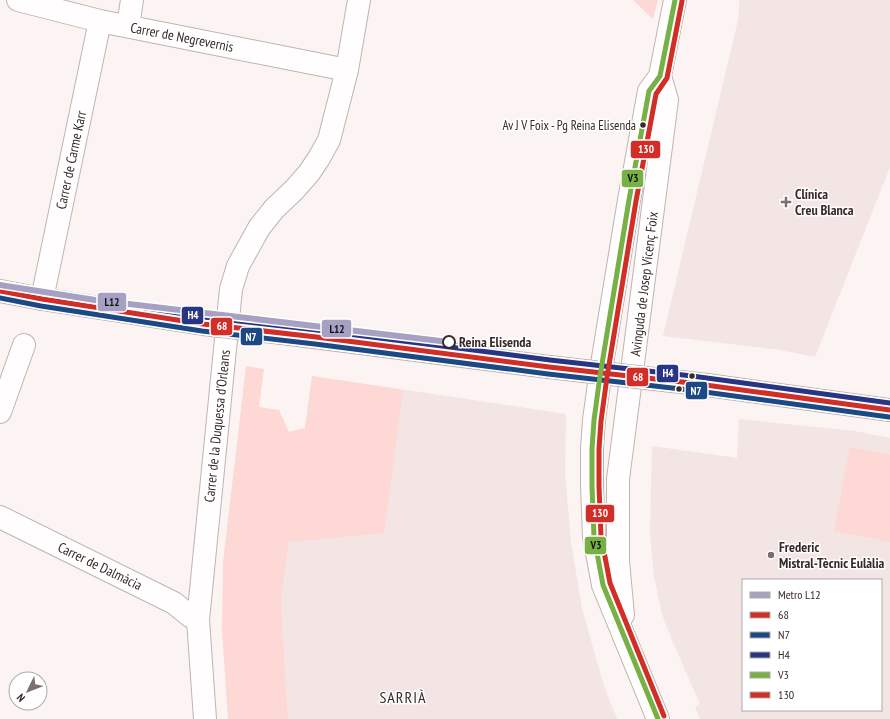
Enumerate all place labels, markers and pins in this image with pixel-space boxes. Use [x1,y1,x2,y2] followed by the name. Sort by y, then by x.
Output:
[502,117,636,134] place label: Av J V Foix - Pg Reina Elisenda
[638,120,648,130] marker: Av J V Foix - Pg Reina Elisenda
[795,185,854,219] place label: Clínica Creu Blanca
[780,196,792,208] marker: Clínica Creu Blanca
[459,333,532,351] place label: Reina Elisenda
[442,335,456,349] marker: Reina Elisenda
[687,371,697,381] unlabelled marker
[674,384,684,394] unlabelled marker
[779,538,885,572] place label: Frederic Mistral-Tècnic Eulàlia
[766,550,776,560] marker: Frederic Mistral-Tècnic Eulàlia

